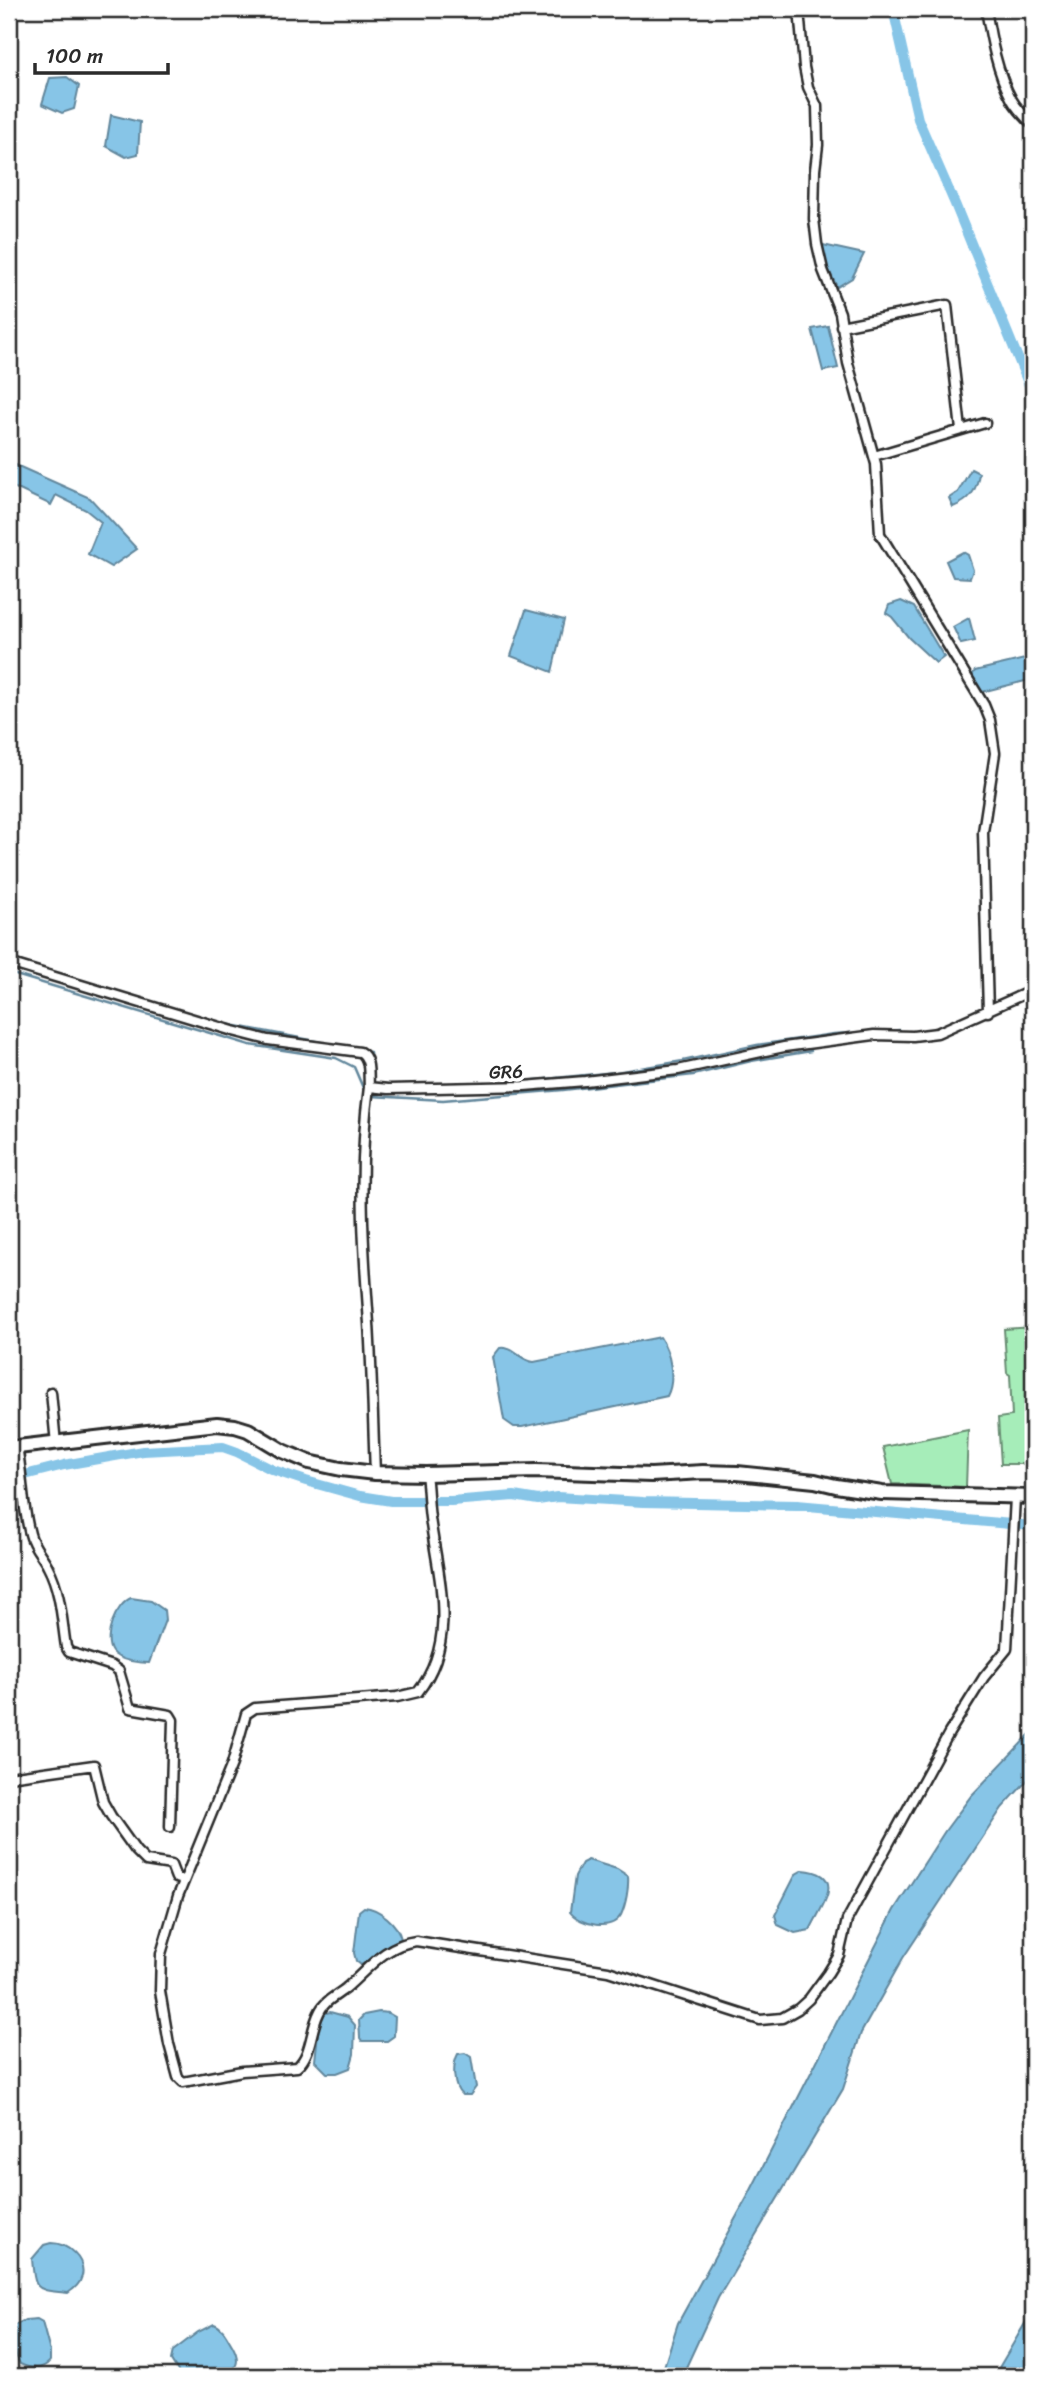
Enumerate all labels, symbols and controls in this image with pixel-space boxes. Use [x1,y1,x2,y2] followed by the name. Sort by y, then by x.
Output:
[35,32,168,76] scale bar
[46,37,103,75] text: 100 m
[488,1054,524,1089] street label: GR6

